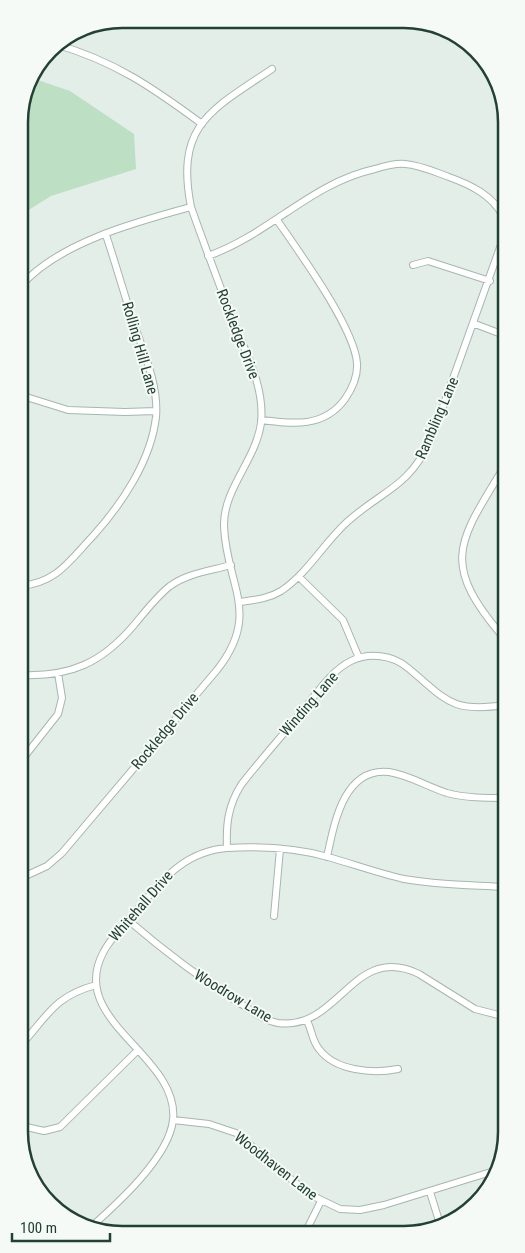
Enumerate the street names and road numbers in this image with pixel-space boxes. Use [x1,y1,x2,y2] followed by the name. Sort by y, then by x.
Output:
[213,286,263,382] street label: Rockledge Drive
[118,300,162,396] street label: Rolling Hill Lane
[412,374,462,462] street label: Rambling Lane
[276,668,342,740] street label: Winding Lane
[128,689,202,773] street label: Rockledge Drive
[105,867,177,945] street label: Whitehall Drive
[191,966,275,1026] street label: Woodrow Lane
[231,1128,321,1204] street label: Woodhaven Lane

